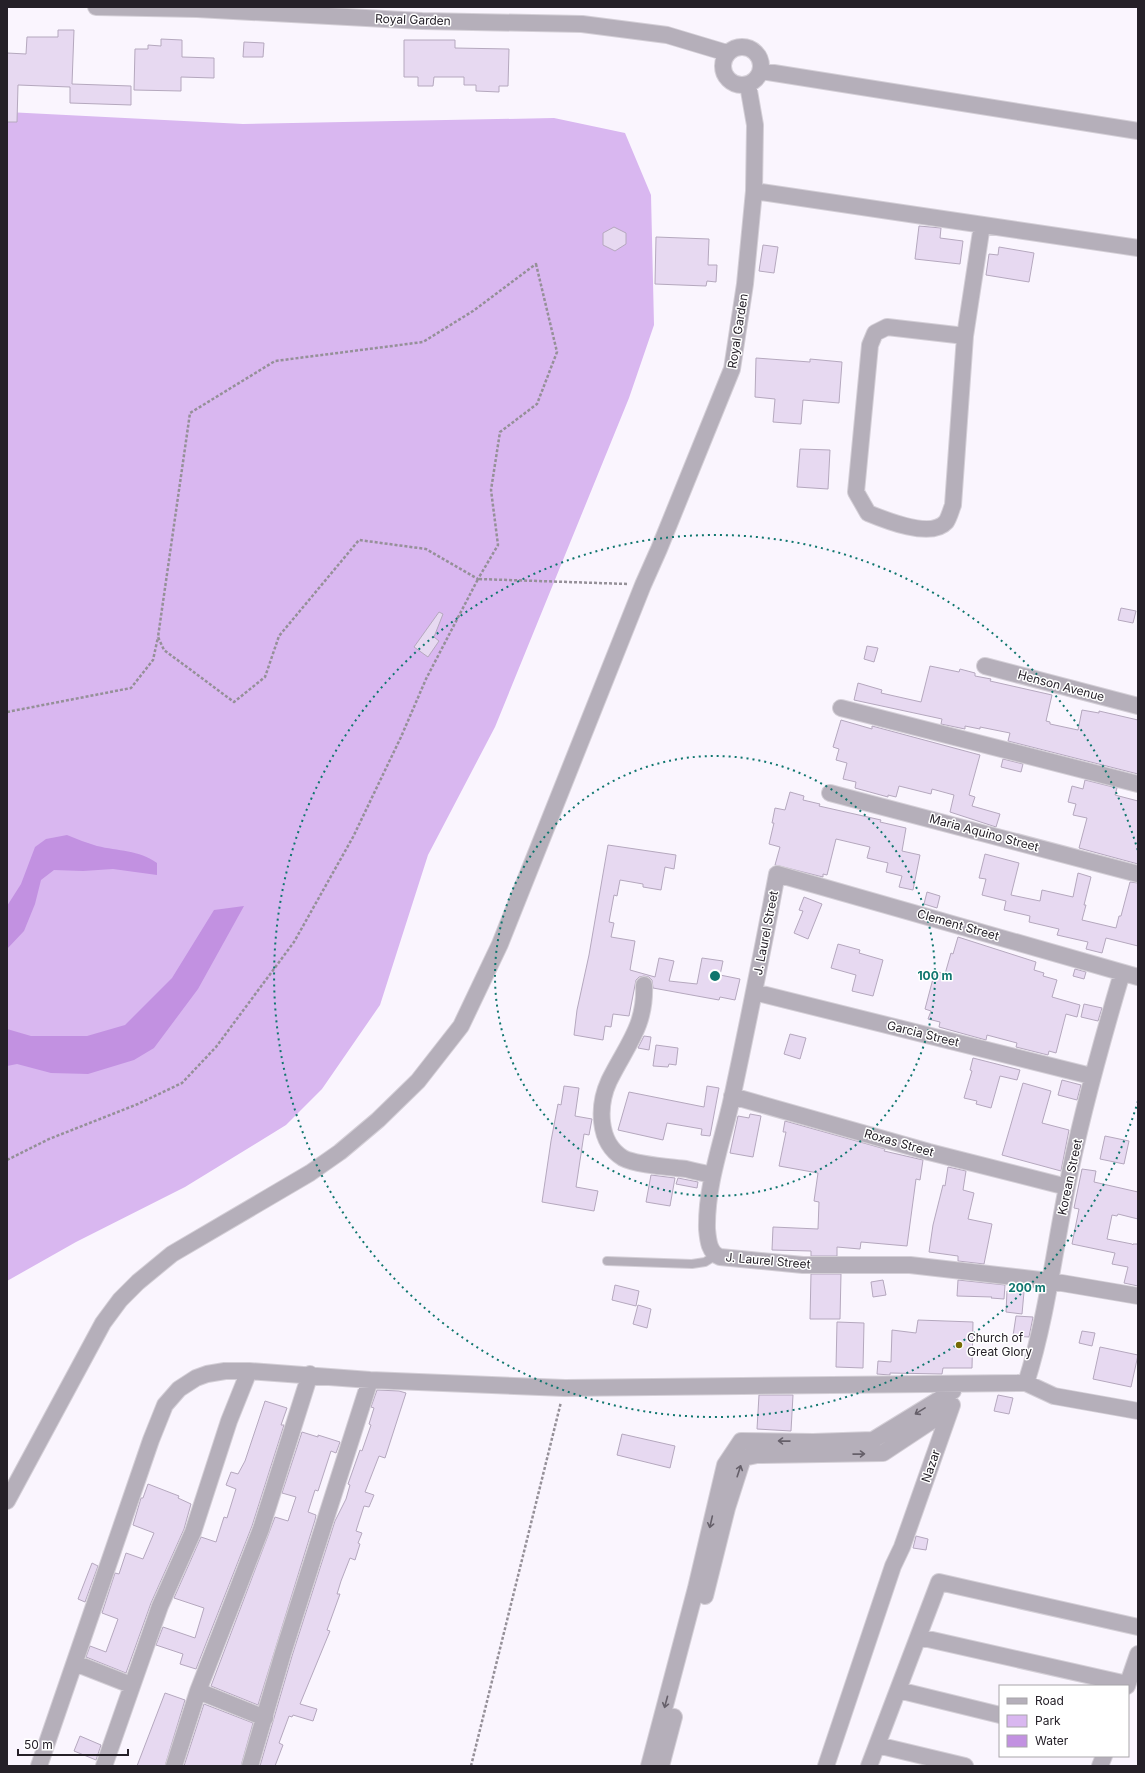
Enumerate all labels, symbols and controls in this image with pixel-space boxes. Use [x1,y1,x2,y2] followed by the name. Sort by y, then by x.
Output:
[375,11,451,28] street label: Royal Garden
[724,292,751,369] street label: Royal Garden
[1016,667,1106,704] street label: Henson Avenue
[928,811,1040,854] street label: Maria Aquino Street
[750,890,781,976] street label: J. Laurel Street
[915,906,1001,943] street label: Clement Street
[917,968,953,983] text: 100 m
[708,969,722,983] centre of rings
[886,1017,961,1050] street label: Garcia Street
[863,1125,936,1160] street label: Roxas Street
[1054,1137,1085,1216] street label: Korean Street
[725,1249,811,1272] street label: J. Laurel Street
[1008,1280,1046,1295] text: 200 m
[967,1330,1032,1359] place label: Church of Great Glory
[954,1340,964,1350] marker: Church of Great Glory
[914,1407,925,1415] one-way arrow
[778,1438,791,1445] one-way arrow
[918,1447,943,1484] street label: Nazar
[852,1450,865,1457] one-way arrow
[736,1465,743,1478] one-way arrow
[707,1515,715,1528] one-way arrow
[999,1685,1129,1757] legend
[1035,1693,1064,1708] text: Road
[662,1695,669,1708] one-way arrow
[1035,1713,1061,1728] text: Park
[18,1731,128,1757] scale bar
[1035,1733,1069,1748] text: Water
[24,1737,53,1752] text: 50 m

